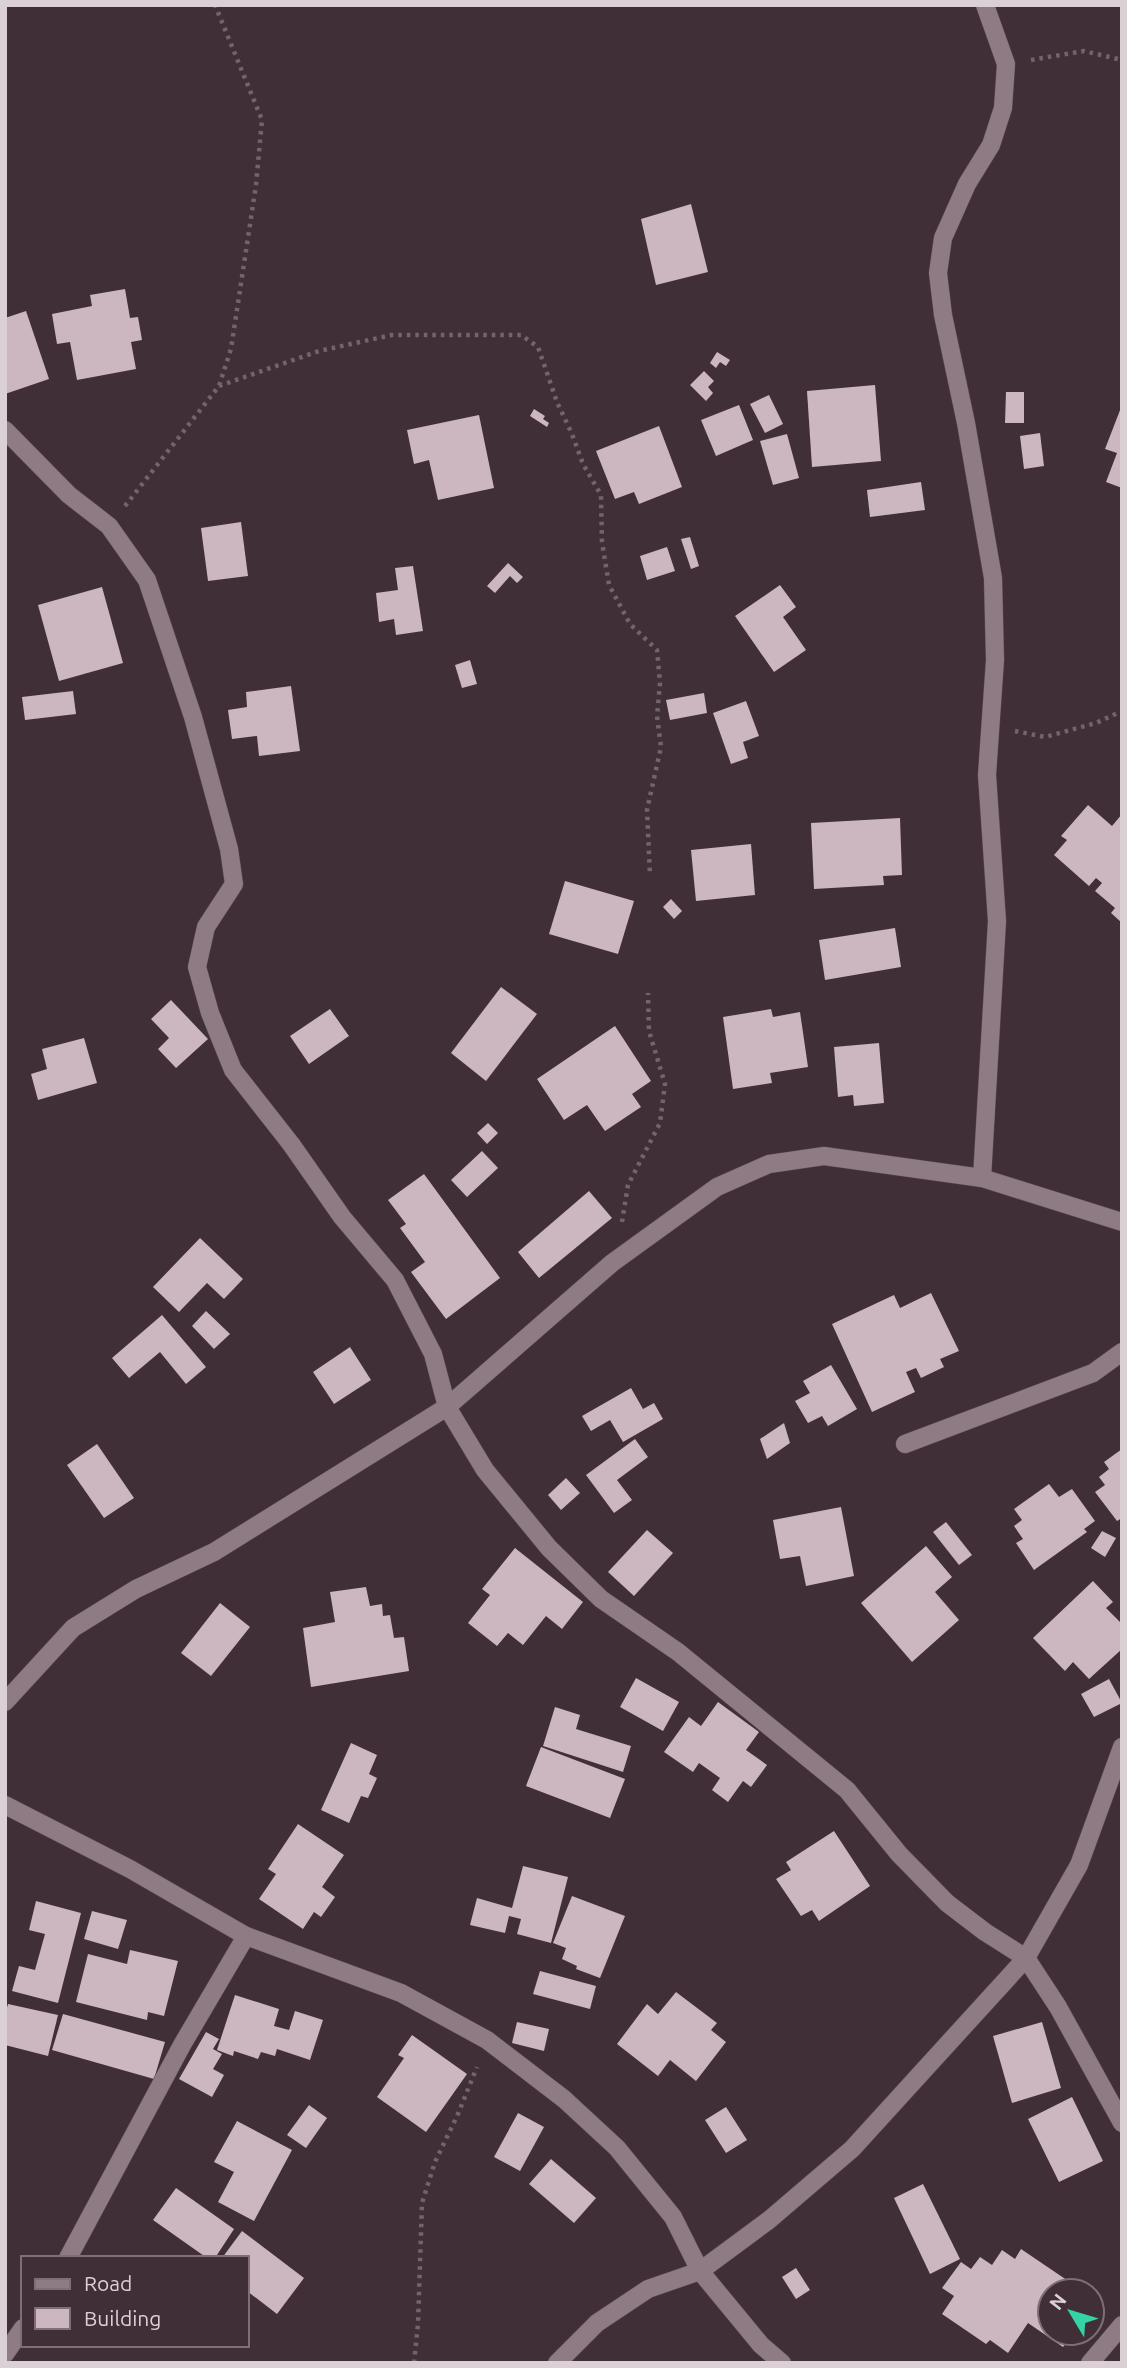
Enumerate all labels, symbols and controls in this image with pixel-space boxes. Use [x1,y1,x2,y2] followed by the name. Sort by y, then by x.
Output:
[21,2256,248,2347] legend
[84,2271,132,2295] text: Road
[1036,2277,1106,2347] north arrow
[1045,2289,1071,2314] text: N
[84,2306,161,2330] text: Building

